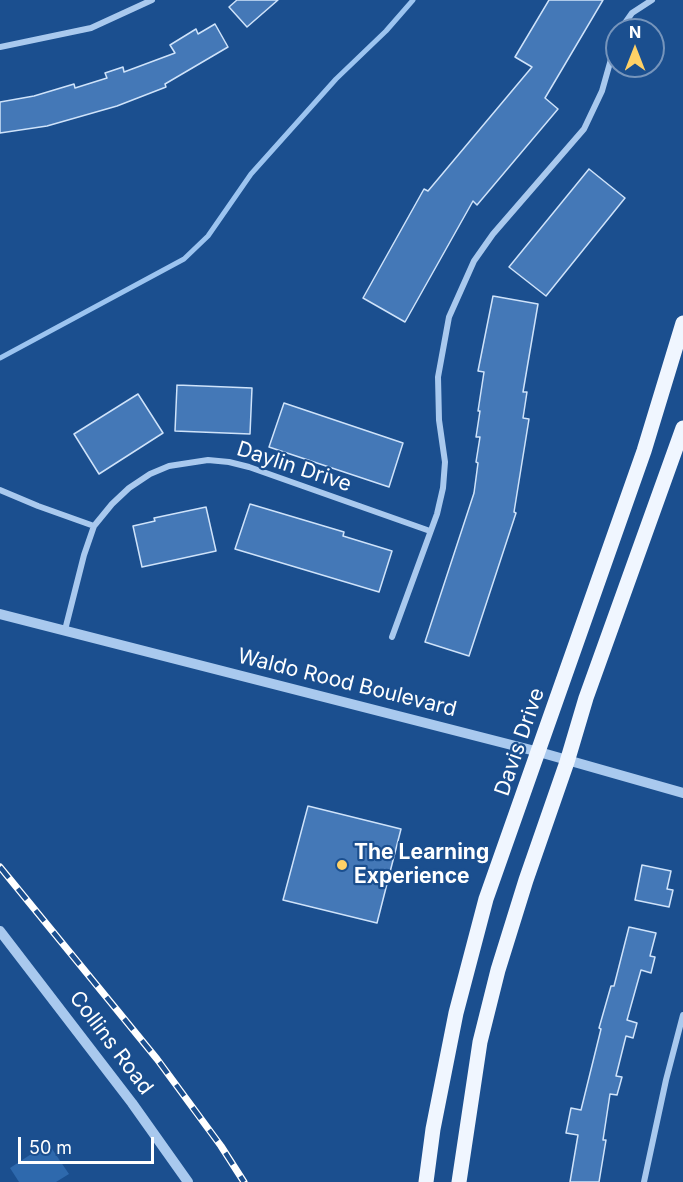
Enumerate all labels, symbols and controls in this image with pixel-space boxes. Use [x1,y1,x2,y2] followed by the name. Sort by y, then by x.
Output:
[605,18,665,78] north arrow
[629,22,641,42] text: N
[233,437,355,497] street label: Daylin Drive
[235,644,459,722] street label: Waldo Rood Boulevard
[490,685,550,799] street label: Davis Drive
[354,840,489,890] place label: The Learning Experience
[335,858,349,872] marker: The Learning Experience
[64,986,158,1100] street label: Collins Road
[21,1125,158,1163] scale bar
[29,1137,72,1158] text: 50 m

